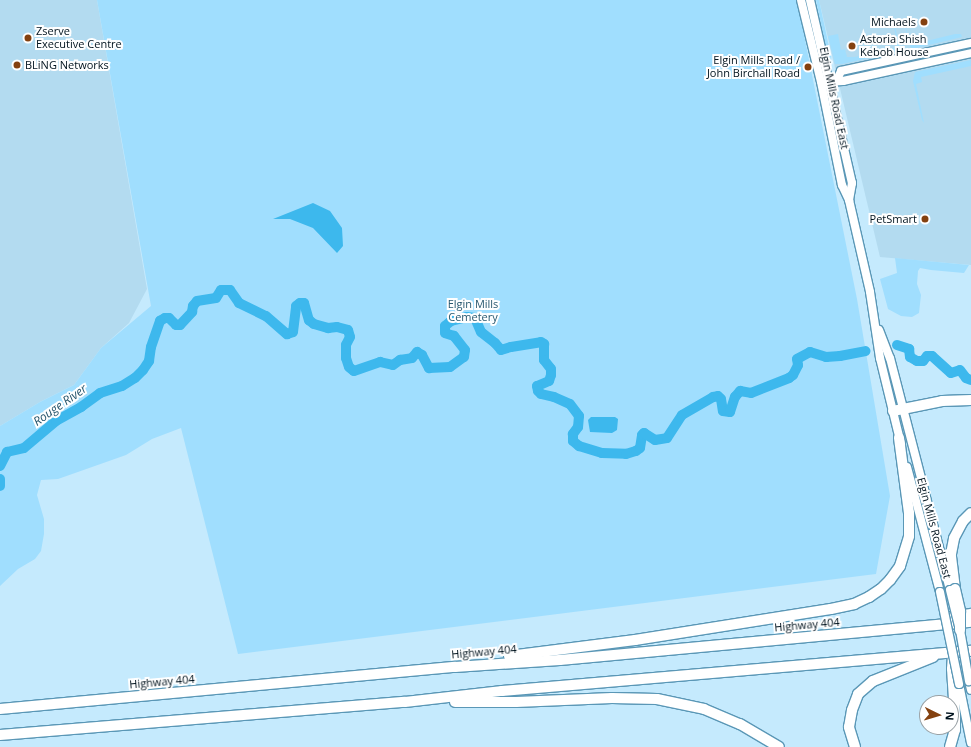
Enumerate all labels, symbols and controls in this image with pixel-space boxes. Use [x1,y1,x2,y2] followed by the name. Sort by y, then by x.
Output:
[871,15,916,29] place label: Michaels
[919,17,929,27] marker: Michaels
[36,25,122,51] place label: Zserve Executive Centre
[23,33,33,43] marker: Zserve Executive Centre
[860,33,929,59] place label: Astoria Shish Kebob House
[847,41,857,51] marker: Astoria Shish Kebob House
[817,46,851,150] street label: Elgin Mills Road East
[707,54,800,80] place label: Elgin Mills Road / John Birchall Road
[25,58,109,72] place label: BLiNG Networks
[12,60,22,70] marker: BLiNG Networks
[803,62,813,72] marker: Elgin Mills Road / John Birchall Road
[870,212,917,226] place label: PetSmart
[920,214,930,224] marker: PetSmart
[448,298,498,324] park label: Elgin Mills Cemetery
[30,381,90,429] water label: Rouge River
[914,476,954,580] street label: Elgin Mills Road East
[774,616,840,634] street label: Highway 404
[451,643,517,661] street label: Highway 404
[129,673,195,691] street label: Highway 404
[919,695,959,735] north arrow
[943,711,958,721] text: N

